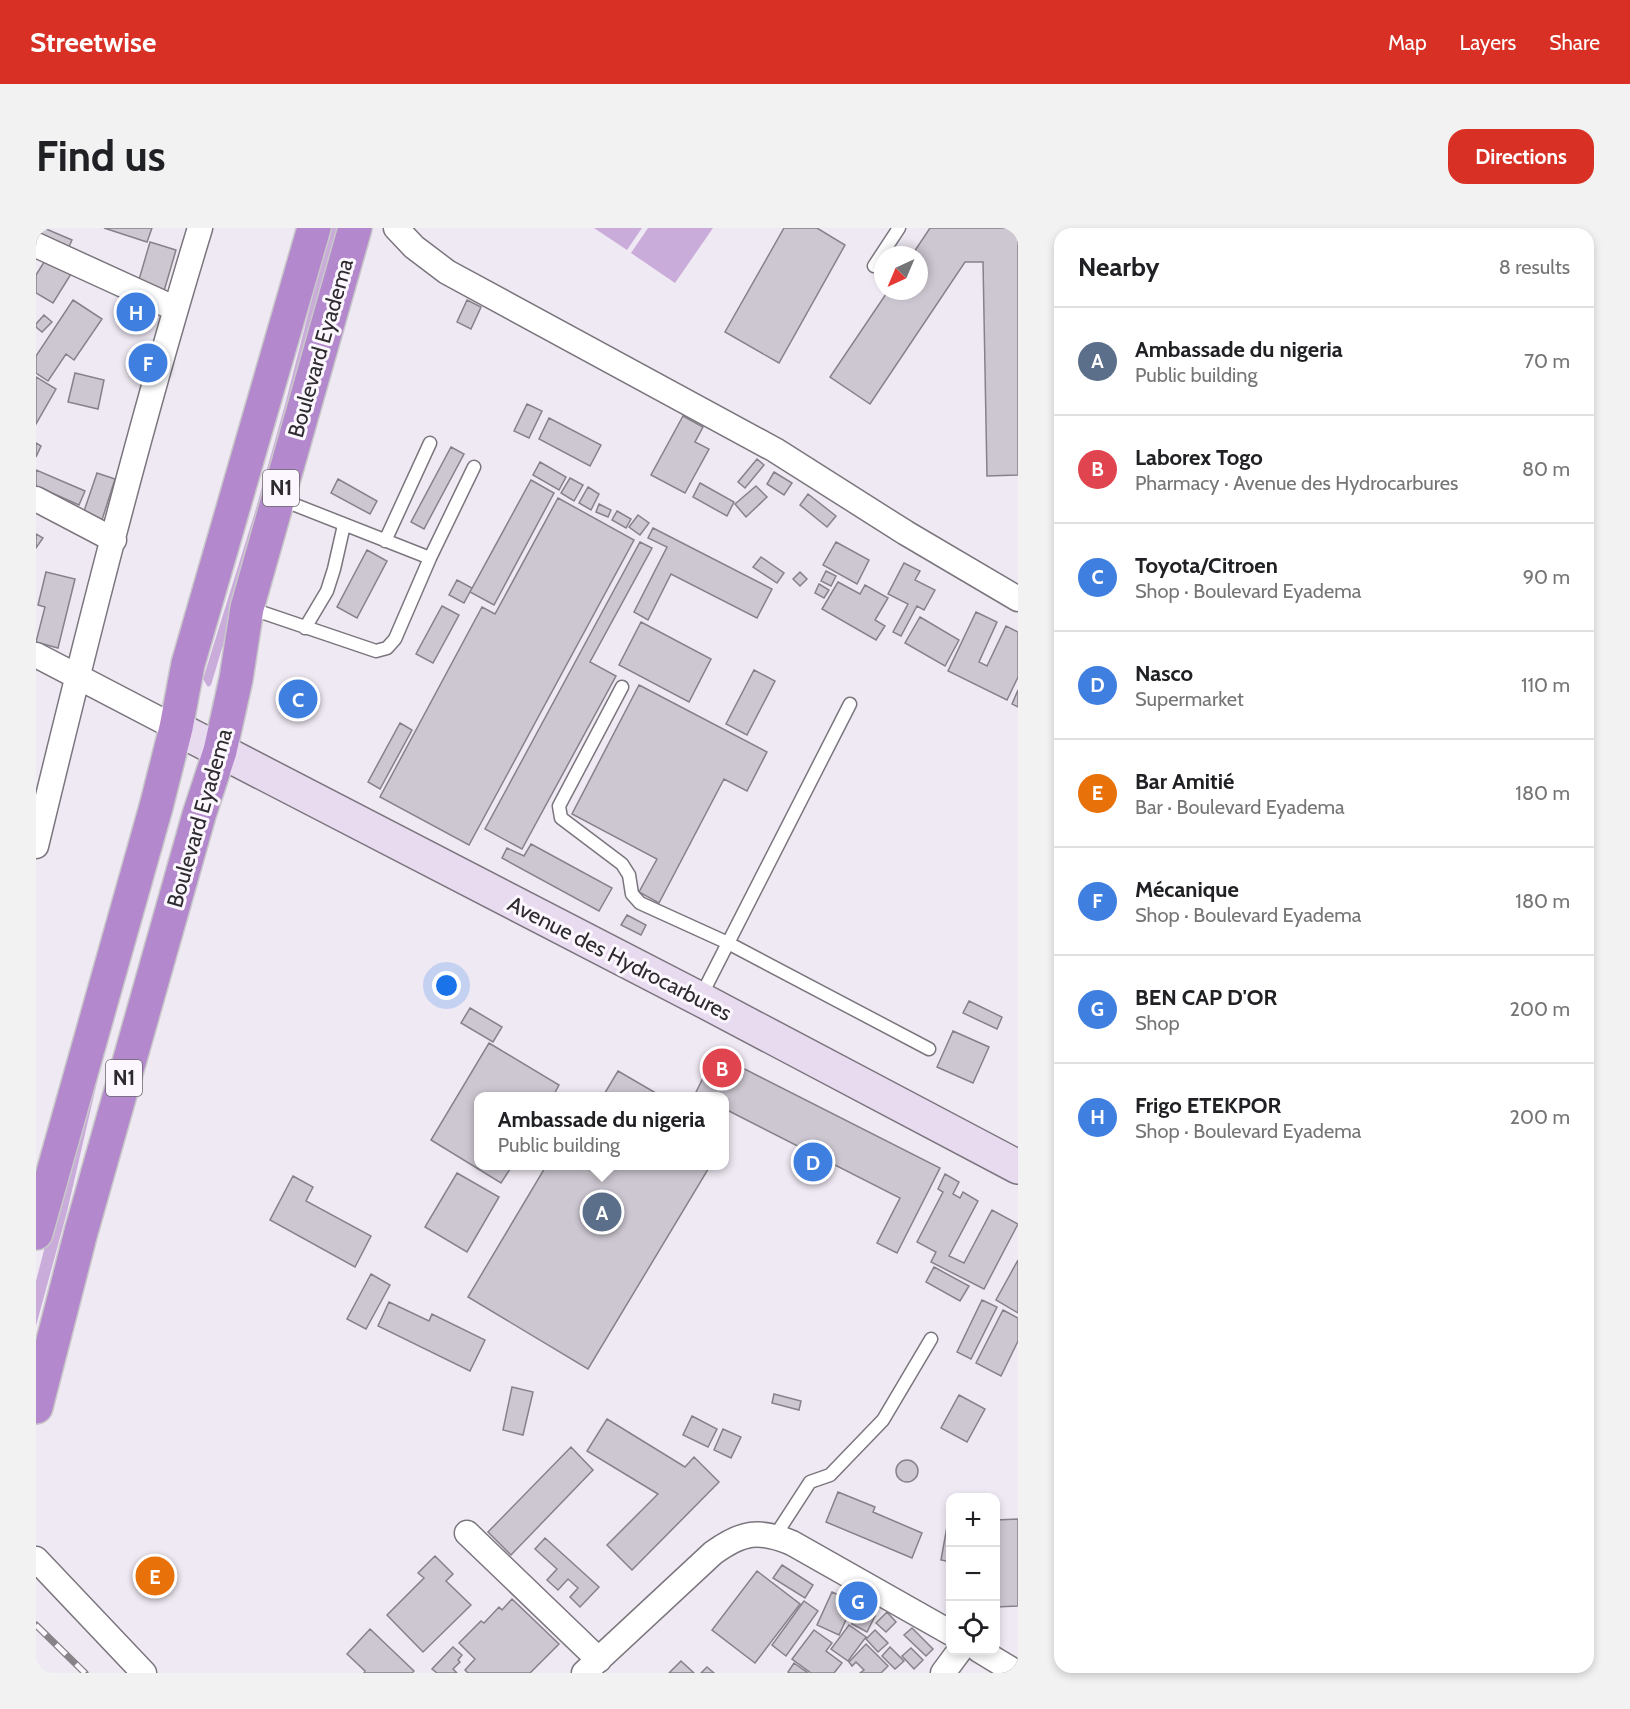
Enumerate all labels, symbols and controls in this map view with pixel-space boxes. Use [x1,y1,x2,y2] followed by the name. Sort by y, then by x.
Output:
[30,25,156,59] text: Streetwise
[1388,30,1427,55] text: Map
[1460,30,1516,55] text: Layers
[1549,30,1600,55] text: Share
[1448,129,1594,184] button: Directions
[36,130,165,182] text: Find us
[874,246,928,300] north arrow
[1078,251,1159,283] text: Nearby
[282,255,359,441] street label: Boulevard Eyadema
[1499,255,1570,279] text: 8 results
[116,290,156,334] pin: H
[1135,336,1343,363] text: Ambassade du nigeria
[128,340,168,386] pin: F
[1091,349,1104,373] text: A
[1524,349,1570,373] text: 70 m
[1135,363,1257,387] text: Public building
[1135,444,1263,471] text: Laborex Togo
[1091,457,1104,481] text: B
[1522,457,1570,481] text: 80 m
[263,470,299,506] road number: N1
[1135,471,1458,495] text: Pharmacy · Avenue des Hydrocarbures
[1135,552,1278,579] text: Toyota/Citroen
[1091,565,1104,589] text: C
[1523,565,1570,589] text: 90 m
[1135,579,1361,603] text: Shop · Boulevard Eyadema
[1135,660,1193,687] text: Nasco
[1090,673,1105,697] text: D
[1521,673,1570,697] text: 110 m
[278,676,318,722] pin: C
[1135,687,1244,711] text: Supermarket
[161,725,238,911] street label: Boulevard Eyadema
[1135,768,1234,795] text: Bar Amitié
[1092,781,1103,805] text: E
[1515,781,1570,805] text: 180 m
[1135,795,1345,819] text: Bar · Boulevard Eyadema
[1135,876,1239,903] text: Mécanique
[1092,889,1103,913] text: F
[1515,889,1570,913] text: 180 m
[503,890,736,1027] street label: Avenue des Hydrocarbures
[1135,903,1361,927] text: Shop · Boulevard Eyadema
[432,971,461,1000] your location
[1135,984,1277,1011] text: BEN CAP D'OR
[1091,997,1104,1021] text: G
[1510,997,1570,1021] text: 200 m
[1135,1011,1180,1035] text: Shop
[702,1046,742,1090] pin: B
[106,1060,142,1096] road number: N1
[474,1092,729,1170] popup
[1135,1092,1281,1119] text: Frigo ETEKPOR
[1090,1105,1105,1129] text: H
[1510,1105,1570,1129] text: 200 m
[498,1106,705,1133] text: Ambassade du nigeria
[1135,1119,1361,1143] text: Shop · Boulevard Eyadema
[498,1133,620,1157] text: Public building
[794,1140,832,1184] pin: D
[582,1190,622,1234] pin: A
[946,1493,1000,1655] map controls
[946,1493,1000,1547] button: +
[946,1547,1000,1601] button: −
[136,1554,174,1598] pin: E
[838,1578,878,1624] pin: G
[946,1601,1000,1655] button: locate

